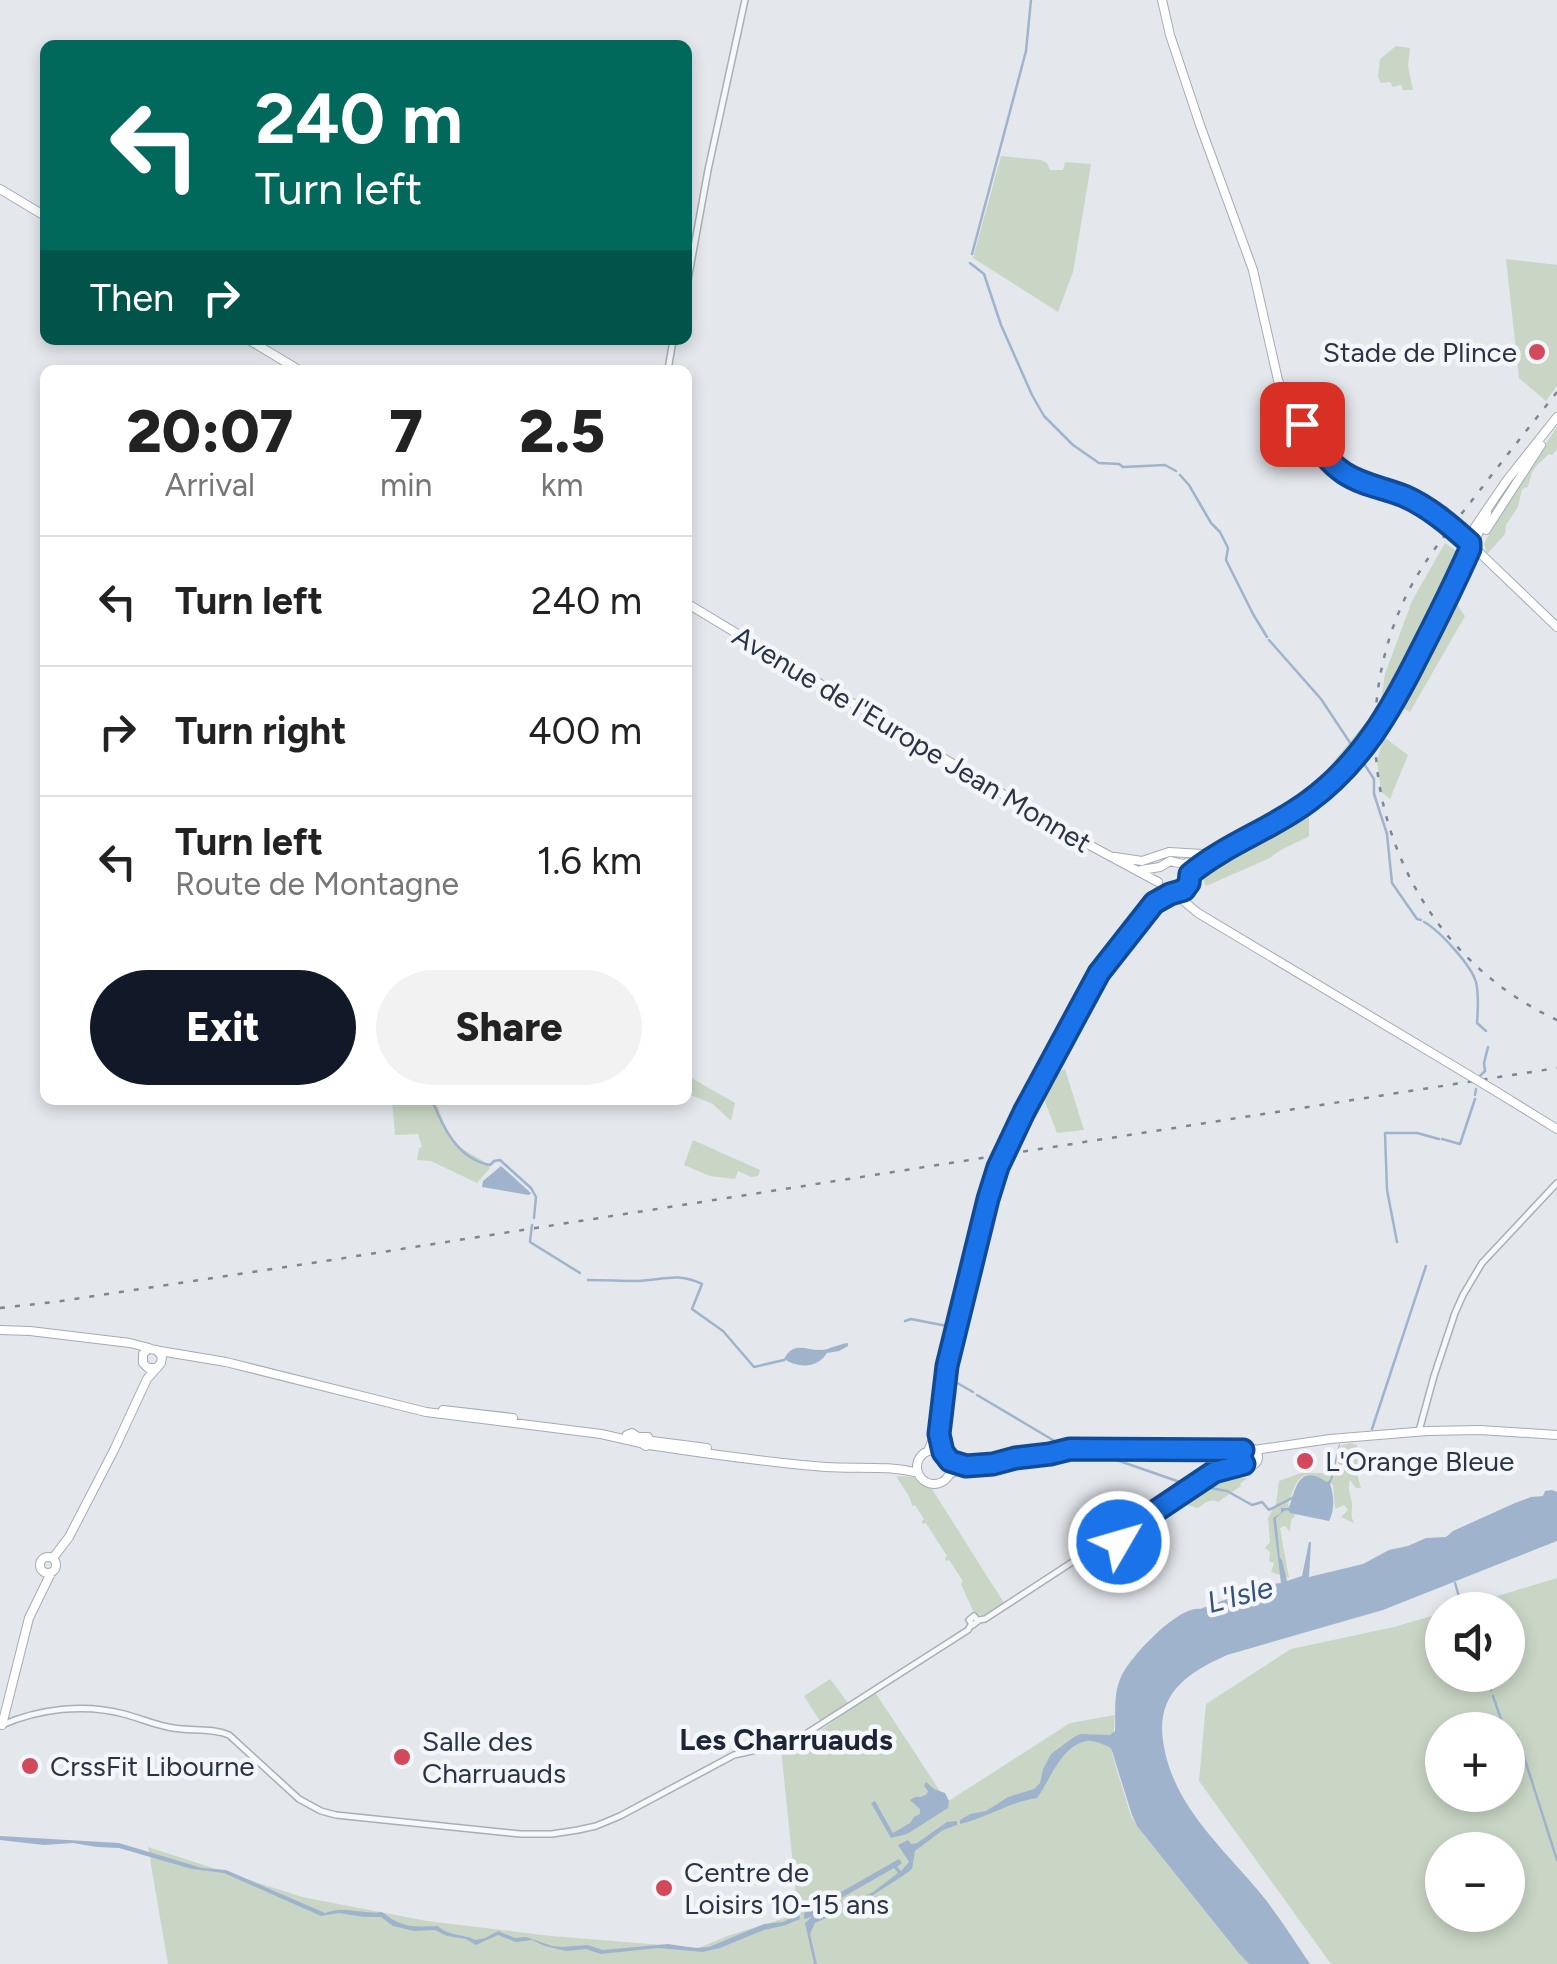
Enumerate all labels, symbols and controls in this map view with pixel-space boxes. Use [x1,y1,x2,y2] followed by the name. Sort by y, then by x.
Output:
[255,76,463,161] text: 240 m
[90,80,220,210] icon: left
[255,161,422,215] text: Turn left
[194,270,249,325] icon: right
[90,275,174,321] text: Then
[1323,335,1517,369] place label: Stade de Plince
[1526,341,1548,363] marker: Stade de Plince
[1260,382,1345,467] pin
[127,395,293,467] text: 20:07
[389,395,423,467] text: 7
[519,395,605,467] text: 2.5
[1275,397,1330,452] icon: arrive
[165,466,255,504] text: Arrival
[380,466,432,504] text: min
[541,466,584,504] text: km
[90,574,145,629] icon: left
[175,578,323,624] text: Turn left
[531,578,642,624] text: 240 m
[727,618,1097,860] street label: Avenue de l'Europe Jean Monnet
[90,704,145,759] icon: right
[175,708,347,754] text: Turn right
[528,708,642,754] text: 400 m
[175,819,323,865] text: Turn left
[90,834,145,889] icon: left
[537,838,642,884] text: 1.6 km
[175,865,459,903] text: Route de Montagne
[90,970,356,1085] button: Exit
[376,970,642,1085] button: Share
[1325,1444,1514,1478] place label: L'Orange Bleue
[1294,1450,1316,1472] marker: L'Orange Bleue
[1067,1490,1171,1594] position arrow
[1203,1568,1277,1621] water label: L'Isle
[1425,1592,1525,1932] map controls
[1425,1592,1525,1692] button: sound
[1425,1712,1525,1812] button: +
[679,1721,893,1758] district label: Les Charruauds
[422,1724,566,1790] place label: Salle des Charruauds
[391,1746,413,1768] marker: Salle des Charruauds
[50,1749,255,1783] place label: CrssFit Libourne
[19,1755,41,1777] marker: CrssFit Libourne
[1425,1832,1525,1932] button: −
[684,1855,889,1921] place label: Centre de Loisirs 10-15 ans
[653,1877,675,1899] marker: Centre de Loisirs 10-15 ans

